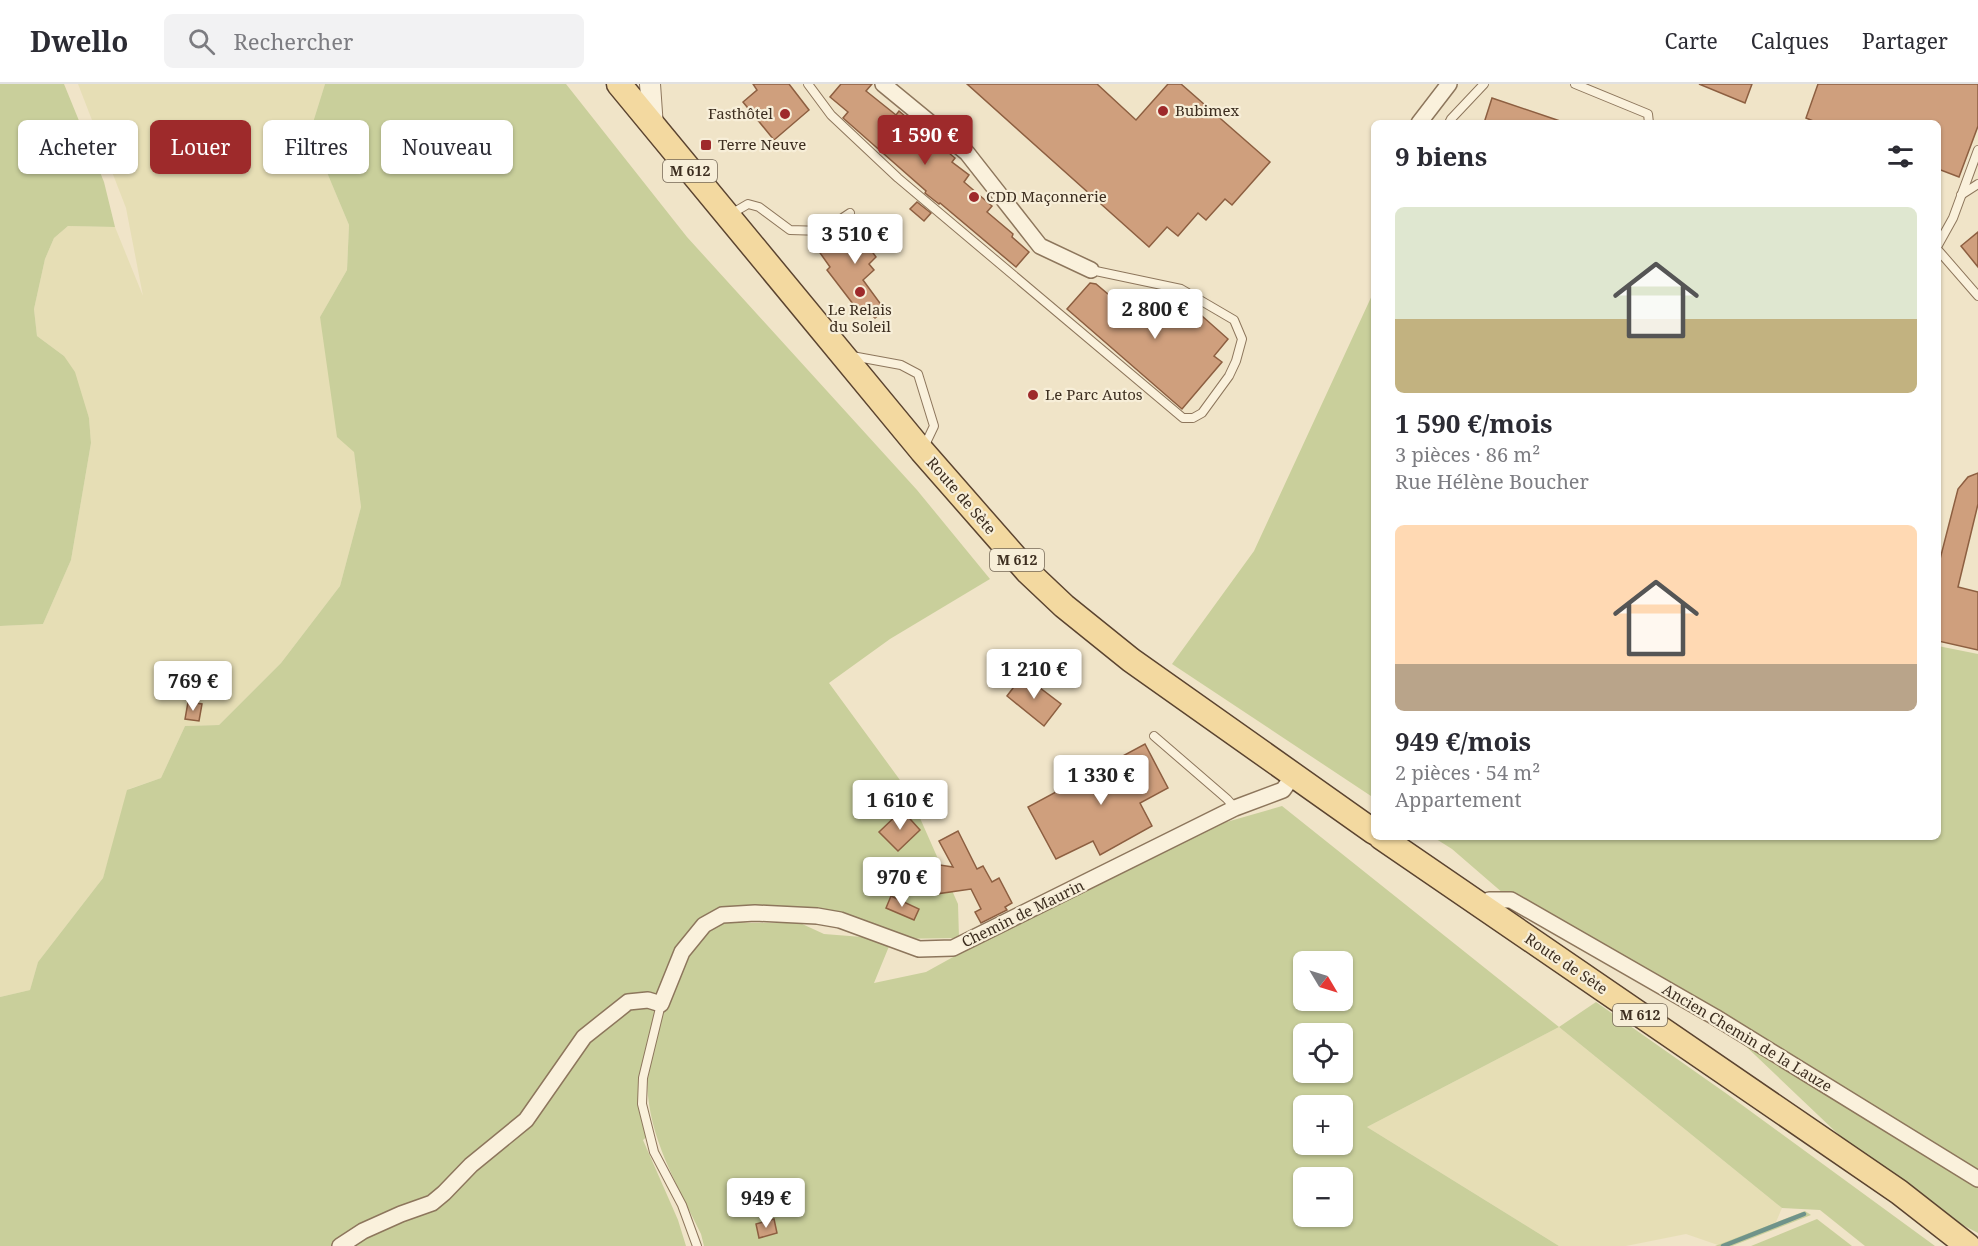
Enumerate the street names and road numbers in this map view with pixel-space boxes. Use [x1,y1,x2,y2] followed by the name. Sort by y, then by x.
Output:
[663,160,717,182] road number: M 612
[923,453,1001,538] street label: Route de Sète
[990,549,1044,571] road number: M 612
[958,875,1087,951] street label: Chemin de Maurin
[1521,928,1612,998] street label: Route de Sète
[1659,978,1836,1096] street label: Ancien Chemin de la Lauze
[1613,1004,1667,1026] road number: M 612

